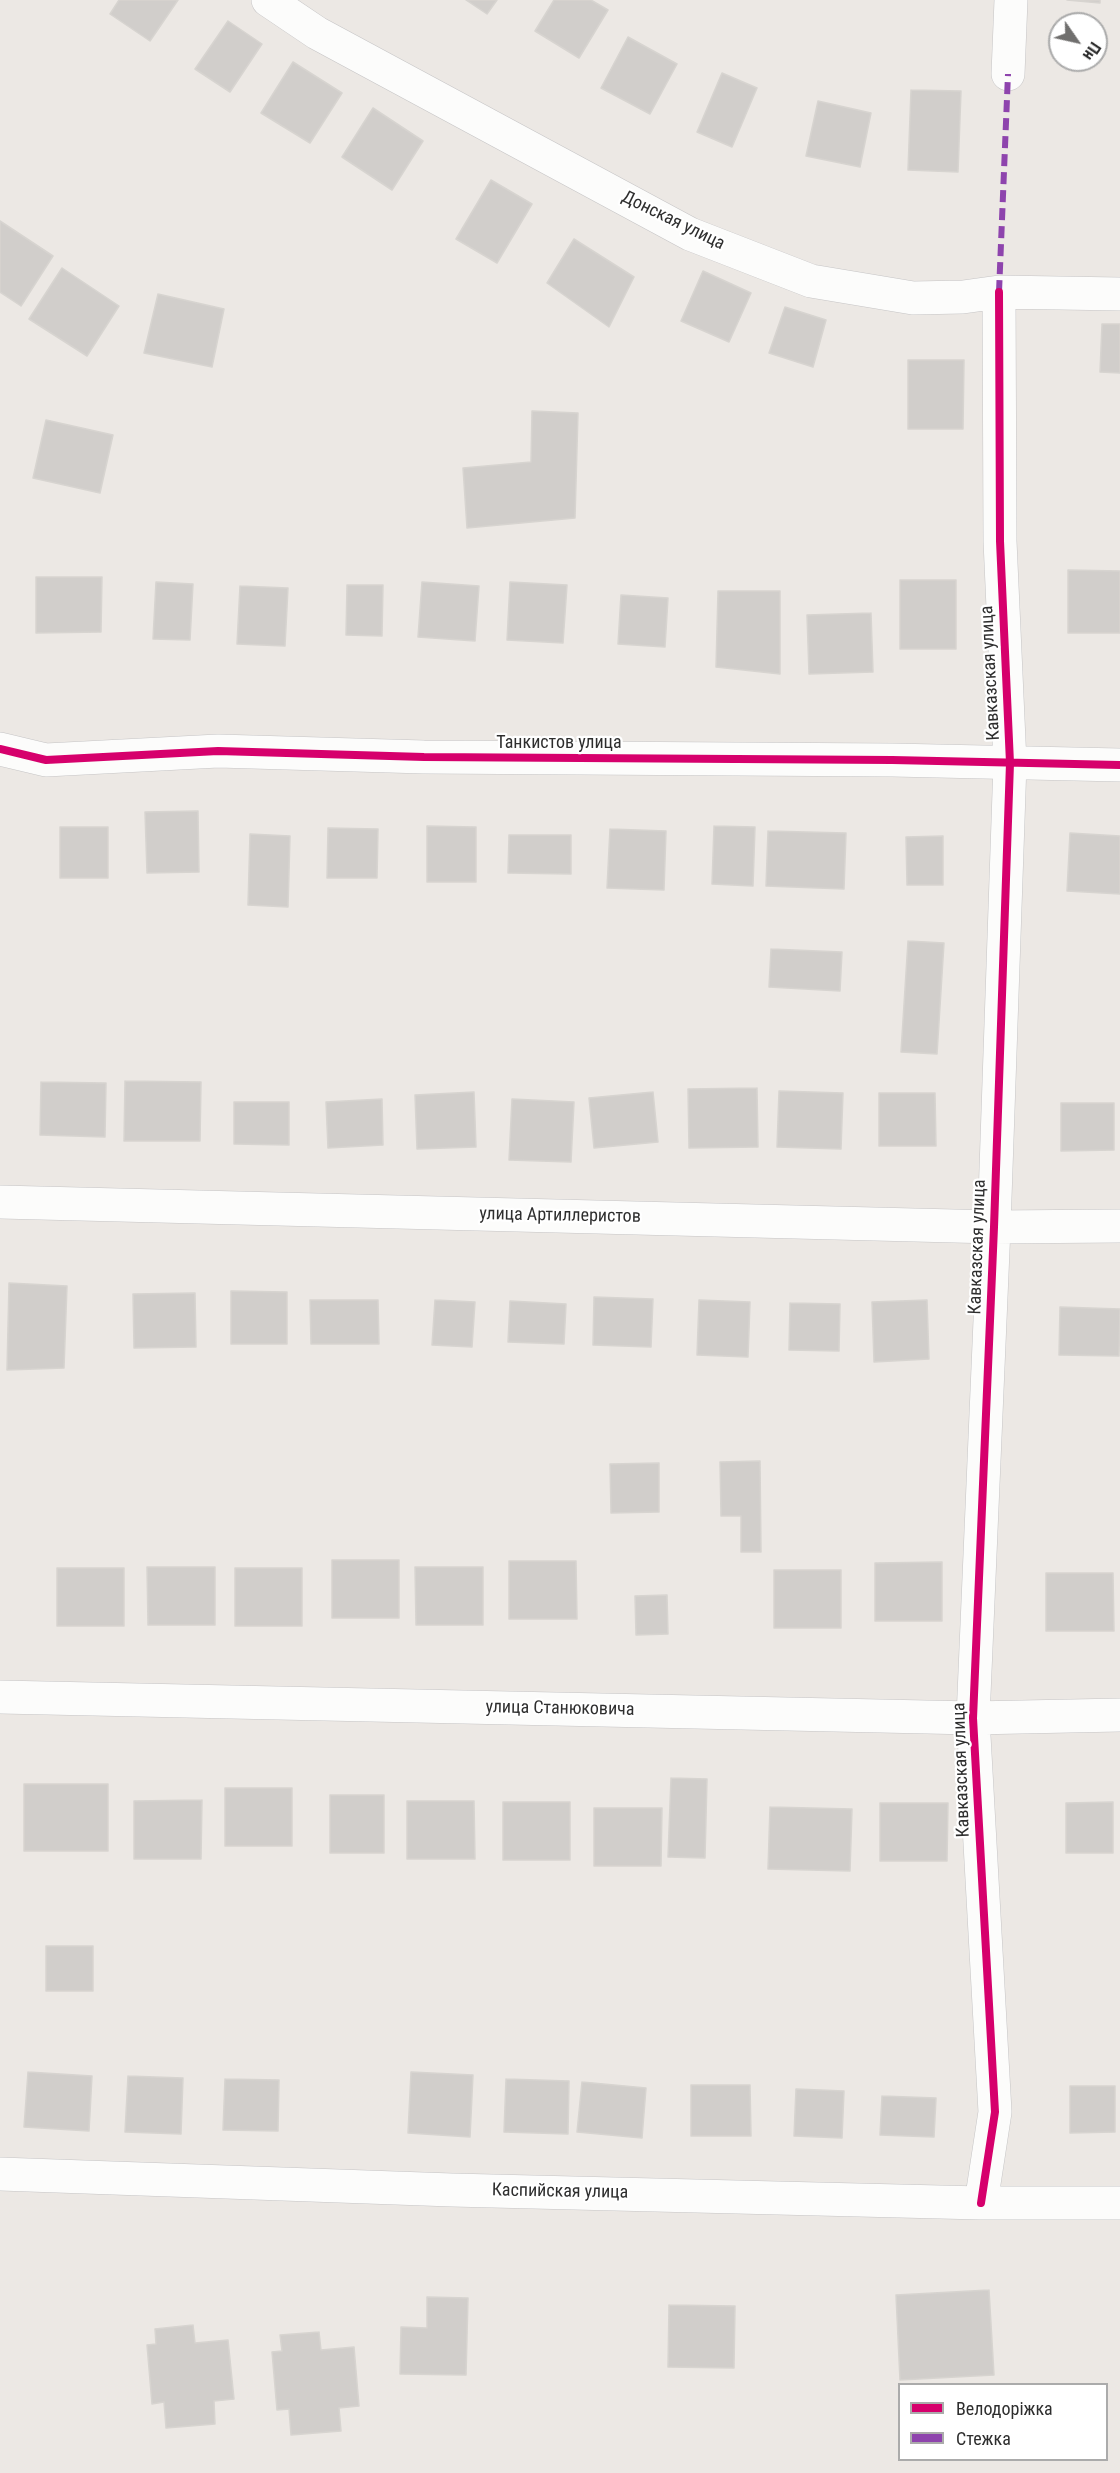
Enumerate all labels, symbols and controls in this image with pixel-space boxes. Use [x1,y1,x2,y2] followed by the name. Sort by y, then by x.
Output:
[1048,12,1108,72] north arrow
[1079,39,1105,64] text: Пн
[618,187,728,255] street label: Донская улица
[977,605,1005,741] street label: Кавказская улица
[496,732,622,754] street label: Танкистов улица
[965,1179,991,1315] street label: Кавказская улица
[479,1204,641,1228] street label: улица Артиллеристов
[485,1697,635,1721] street label: улица Станюковича
[949,1702,975,1838] street label: Кавказская улица
[492,2180,628,2204] street label: Каспийская улица
[898,2383,1108,2461] legend
[956,2398,1053,2419] text: Велодоріжка
[956,2428,1011,2449] text: Стежка

